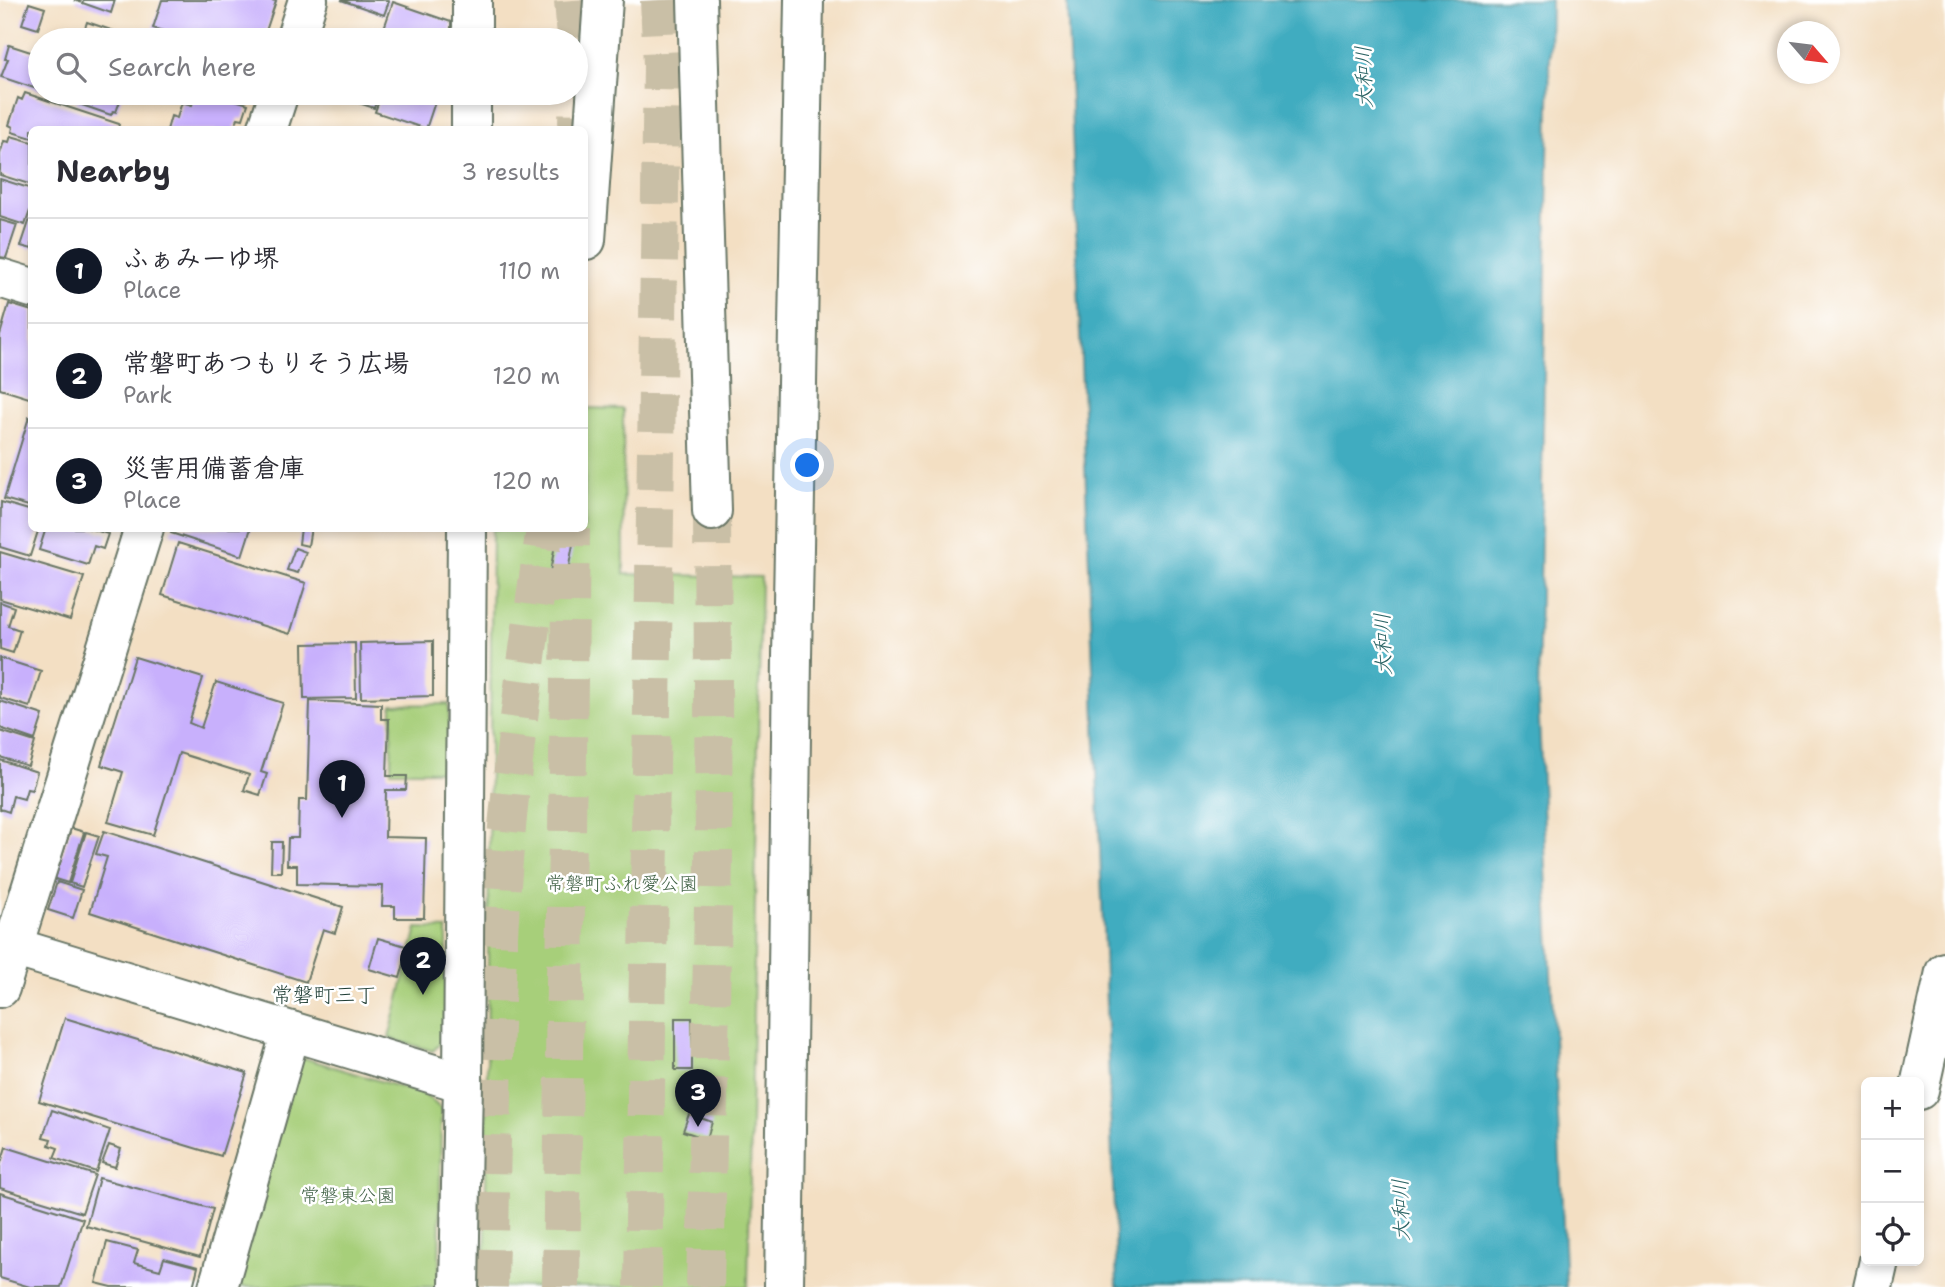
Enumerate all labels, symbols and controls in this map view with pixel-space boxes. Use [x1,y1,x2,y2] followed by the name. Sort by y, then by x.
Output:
[1777,21,1840,84] north arrow
[28,28,588,105] search box
[1349,45,1379,109] water label: 大和川
[52,48,90,86] icon: search
[108,49,257,84] text: Search here
[56,151,171,192] text: Nearby
[461,157,560,187] text: 3 results
[123,240,279,275] text: ふぁみーゆ堺
[74,256,84,286] text: 1
[498,256,560,286] text: 110 m
[123,275,182,305] text: Place
[123,345,410,380] text: 常磐町あつもりそう広場
[71,361,87,391] text: 2
[492,361,560,391] text: 120 m
[123,380,172,410] text: Park
[790,448,824,482] your location
[123,450,305,485] text: 災害用備蓄倉庫
[71,466,87,496] text: 3
[492,466,560,496] text: 120 m
[123,485,182,515] text: Place
[1368,612,1398,676] water label: 大和川
[319,760,365,818] pin: 1
[546,871,698,896] park label: 常磐町ふれ愛公園
[400,937,446,995] pin: 2
[272,981,377,1009] district label: 常磐町三丁
[675,1069,721,1127] pin: 3
[1861,1077,1924,1266] map controls
[1861,1077,1924,1140] button: +
[1861,1140,1924,1203] button: −
[1386,1178,1416,1242] water label: 大和川
[300,1183,396,1208] park label: 常磐東公園
[1861,1203,1924,1266] button: locate

